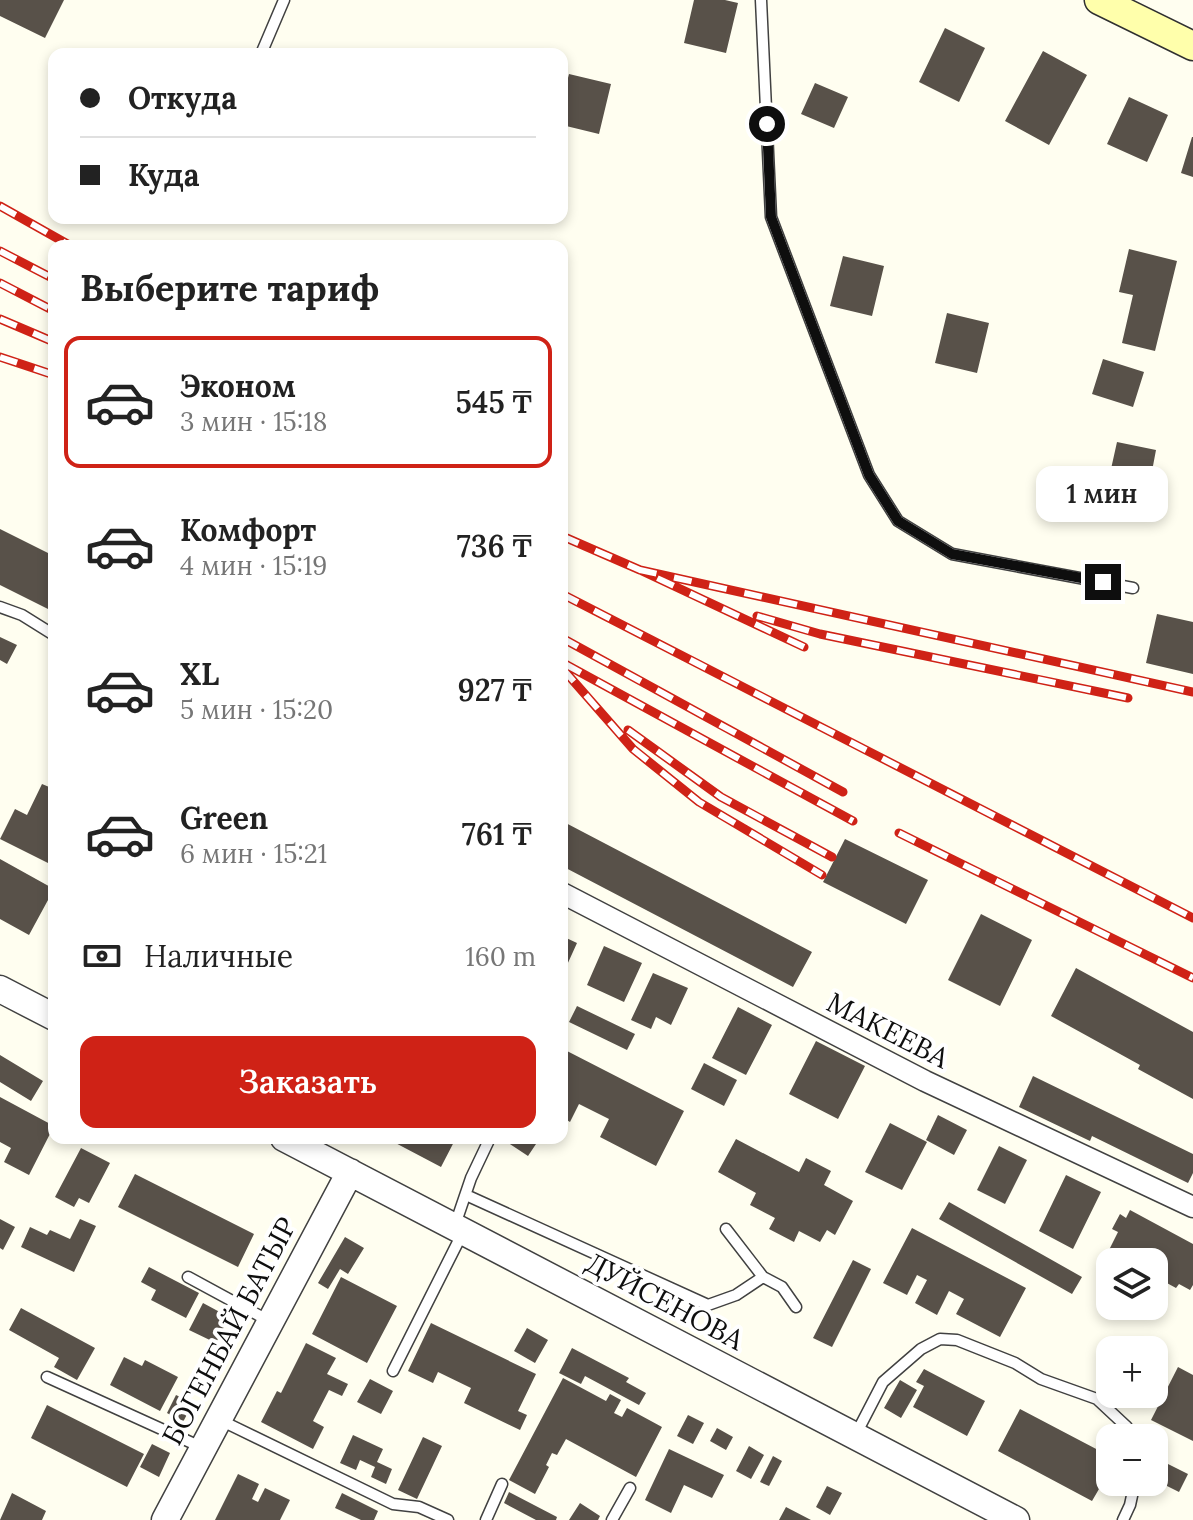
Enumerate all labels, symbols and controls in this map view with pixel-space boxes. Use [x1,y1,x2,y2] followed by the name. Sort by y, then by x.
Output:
[128,79,237,117] text: Откуда
[749,106,785,142] route start
[128,156,200,194] text: Куда
[80,265,379,311] text: Выберите тариф
[84,366,156,438] icon: car
[180,367,296,405] text: Эконом
[456,383,532,421] text: 545 ₸
[180,405,327,438] text: 3 мин · 15:18
[1037,466,1169,522] callout: 1 мин
[1066,477,1138,510] text: 1 мин
[84,510,156,582] icon: car
[180,511,316,549] text: Комфорт
[457,527,532,565] text: 736 ₸
[180,549,327,582] text: 4 мин · 15:19
[1085,564,1121,600] route end
[84,654,156,726] icon: car
[180,655,219,693] text: XL
[457,671,532,709] text: 927 ₸
[180,693,333,726] text: 5 мин · 15:20
[84,798,156,870] icon: car
[180,799,268,837] text: Green
[462,815,532,853] text: 761 ₸
[180,837,327,870] text: 6 мин · 15:21
[80,934,124,978] icon: cash
[144,937,293,975] text: Наличные
[465,940,536,973] text: 160 m
[821,984,955,1076] street label: МАКЕЕВА
[80,1036,536,1128] button: Заказать
[154,1211,304,1451] street label: БОГЕНБАЙ БАТЫР
[580,1244,751,1358] street label: ДУЙСЕНОВА
[1096,1248,1168,1496] map controls
[1096,1248,1168,1320] button: layers
[1096,1336,1168,1408] button: +
[1096,1424,1168,1496] button: −

